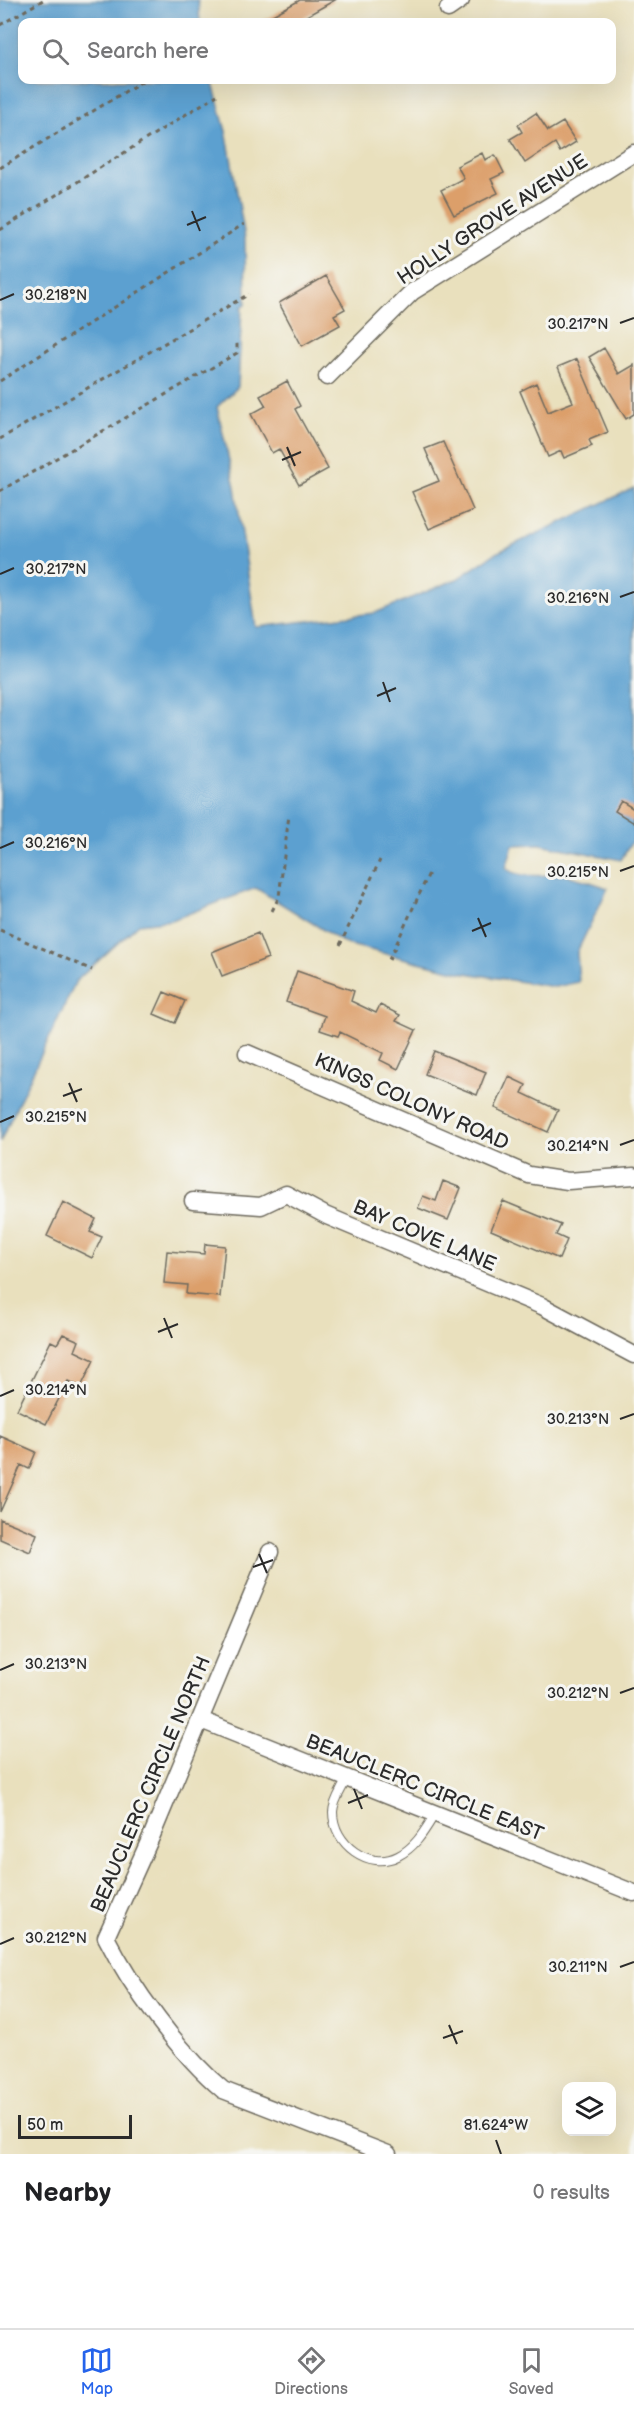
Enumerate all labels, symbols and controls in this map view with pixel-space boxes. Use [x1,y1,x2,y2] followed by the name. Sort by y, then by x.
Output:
[18,18,616,84] search box
[39,35,72,68] icon: search
[87,38,209,65] text: Search here
[393,149,592,290] street label: HOLLY GROVE AVENUE
[25,286,87,305] text: 30.218°N
[548,315,608,334] text: 30.217°N
[26,560,86,579] text: 30.217°N
[547,589,609,608] text: 30.216°N
[25,834,87,853] text: 30.216°N
[547,863,609,882] text: 30.215°N
[311,1048,512,1156] street label: KINGS COLONY ROAD
[25,1108,87,1127] text: 30.215°N
[547,1137,609,1156] text: 30.214°N
[350,1195,500,1277] street label: BAY COVE LANE
[25,1381,87,1400] text: 30.214°N
[547,1410,609,1429] text: 30.213°N
[86,1653,216,1916] street label: BEAUCLERC CIRCLE NORTH
[25,1655,87,1674] text: 30.213°N
[547,1684,609,1703] text: 30.212°N
[302,1729,547,1847] street label: BEAUCLERC CIRCLE EAST
[25,1929,87,1948] text: 30.212°N
[548,1958,608,1977] text: 30.211°N
[562,2082,616,2136] map controls
[562,2082,616,2136] button: layers
[18,2112,132,2140] scale bar
[27,2116,63,2135] text: 50 m
[464,2116,529,2135] text: 81.624°W
[24,2178,111,2209] text: Nearby
[533,2181,610,2205] text: 0 results
[80,2344,113,2399] tab: Map
[274,2344,348,2399] tab: Directions
[509,2344,554,2399] tab: Saved

